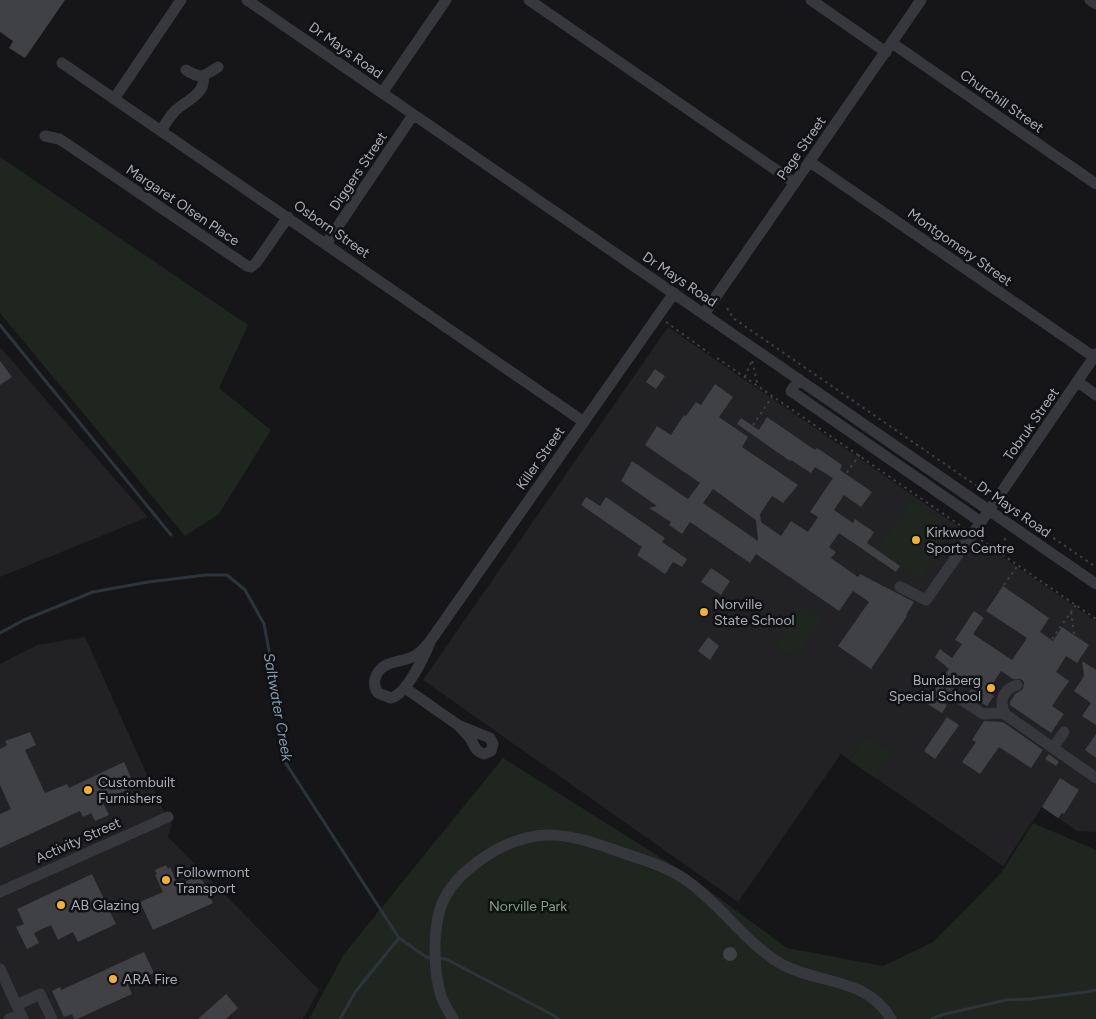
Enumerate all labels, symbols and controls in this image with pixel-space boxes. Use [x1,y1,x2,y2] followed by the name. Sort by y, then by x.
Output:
[305,19,386,82] street label: Dr Mays Road
[957,66,1047,136] street label: Churchill Street
[773,113,829,183] street label: Page Street
[326,129,391,214] street label: Diggers Street
[123,161,243,250] street label: Margaret Olsen Place
[290,197,373,262] street label: Osborn Street
[904,205,1015,290] street label: Montgomery Street
[639,248,720,311] street label: Dr Mays Road
[1000,385,1063,464] street label: Tobruk Street
[513,424,568,493] street label: Killer Street
[973,478,1054,541] street label: Dr Mays Road
[926,524,1015,557] place label: Kirkwood Sports Centre
[910,534,922,546] marker: Kirkwood Sports Centre
[714,596,795,629] place label: Norville State School
[698,606,710,618] marker: Norville State School
[260,651,297,763] water label: Saltwater Creek
[889,672,981,705] place label: Bundaberg Special School
[985,682,997,694] marker: Bundaberg Special School
[98,774,175,807] place label: Custombuilt Furnishers
[82,784,94,796] marker: Custombuilt Furnishers
[33,814,123,867] street label: Activity Street
[176,864,250,897] place label: Followmont Transport
[160,874,172,886] marker: Followmont Transport
[71,897,140,914] place label: AB Glazing
[489,898,567,915] park label: Norville Park
[55,899,67,911] marker: AB Glazing
[123,971,178,988] place label: ARA Fire
[107,973,119,985] marker: ARA Fire

